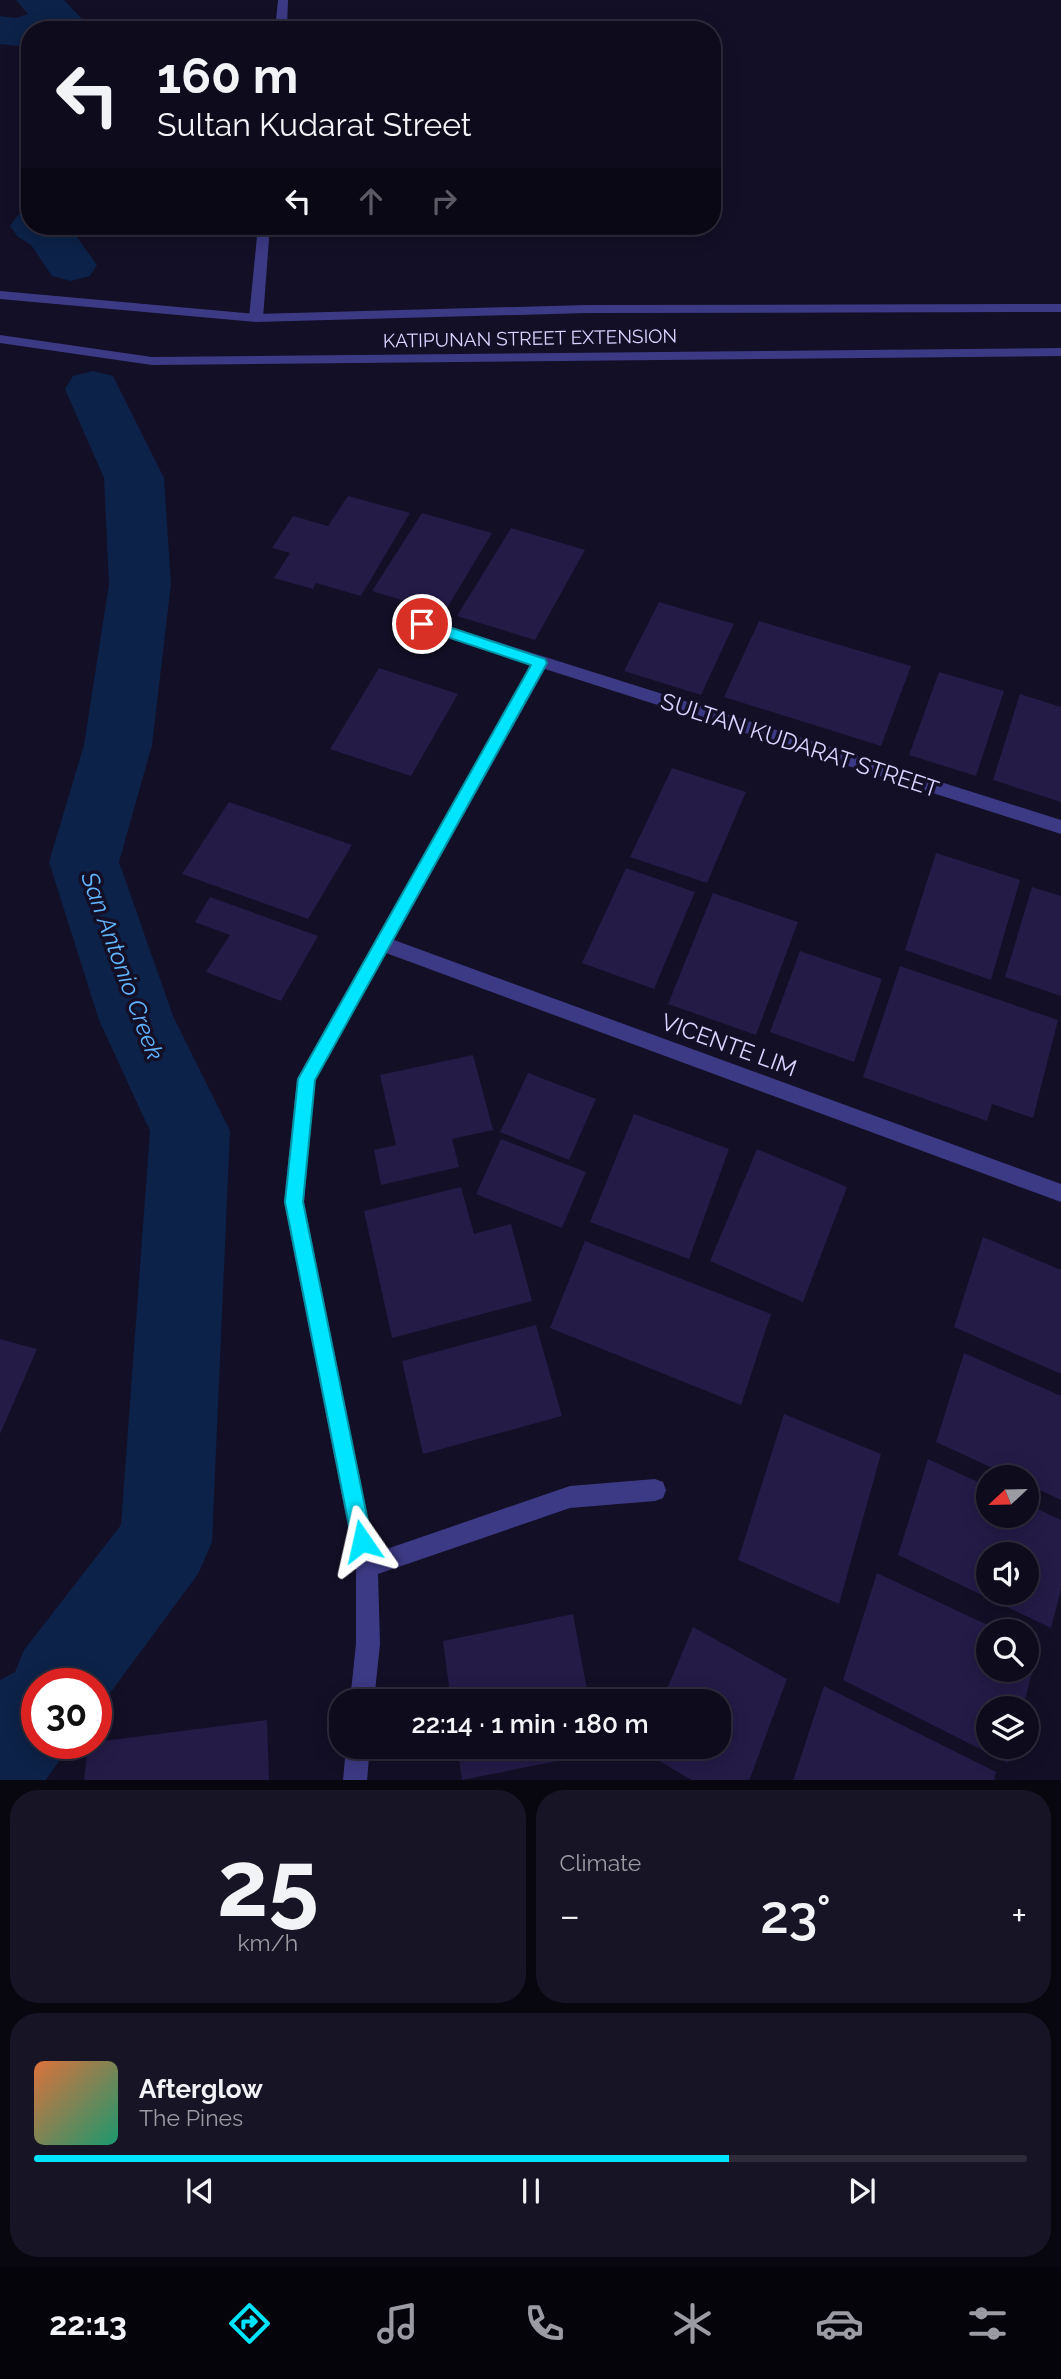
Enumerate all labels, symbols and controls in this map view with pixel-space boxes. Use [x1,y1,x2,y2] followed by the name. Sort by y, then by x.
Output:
[157,47,298,104] text: 160 m
[42,49,133,140] icon: left
[157,106,472,143] text: Sultan Kudarat Street
[279,182,317,220] icon: left
[352,182,390,220] icon: ahead
[425,182,463,220] icon: right
[383,324,677,352] street label: KATIPUNAN STREET EXTENSION
[392,594,452,654] pin
[403,605,441,643] icon: arrive
[658,687,942,802] street label: SULTAN KUDARAT STREET
[75,867,170,1064] water label: San Antonio Creek
[658,1008,801,1082] street label: VICENTE LIM
[976,1465,1040,1528] north arrow
[976,1465,1039,1759] map controls
[325,1504,399,1578] position arrow
[976,1542,1039,1605] button: sound
[976,1619,1039,1682] button: search
[21,1668,112,1759] speed limit sign: 30
[976,1696,1039,1759] button: layers
[412,1709,648,1739] text: 22:14 · 1 min · 180 m
[217,1830,319,1937] text: 25
[560,1849,641,1876] text: Climate
[760,1884,831,1945] text: 23°
[560,1893,580,1938] text: −
[1011,1893,1027,1938] text: +
[237,1929,298,1956] text: km/h
[139,2074,263,2104] text: Afterglow
[139,2104,243,2131] text: The Pines
[181,2172,219,2210] icon: previous
[512,2172,550,2210] icon: pause
[843,2172,881,2210] icon: next
[225,2299,274,2348] icon: directions
[373,2299,422,2348] icon: music
[520,2299,569,2348] icon: phone
[668,2299,717,2348] icon: climate
[815,2299,864,2348] icon: car
[963,2299,1012,2348] icon: filters
[49,2305,127,2342] text: 22:13

